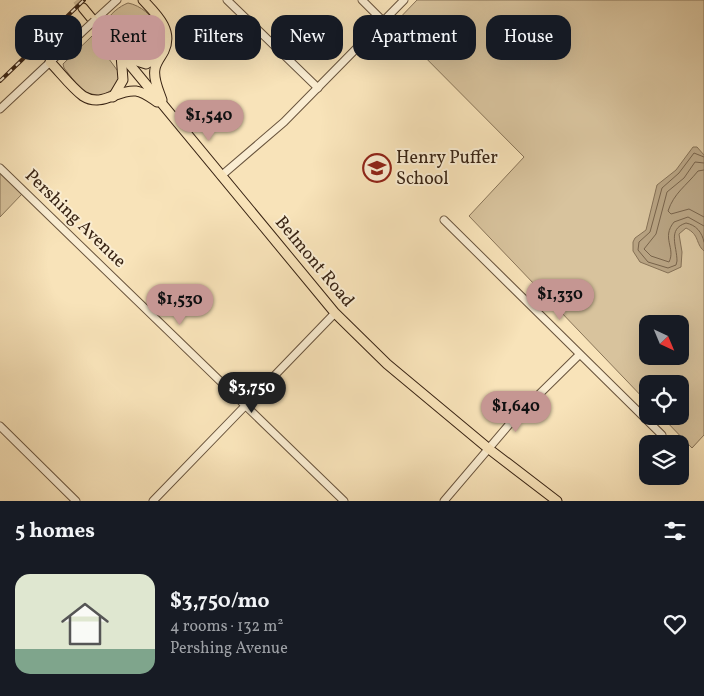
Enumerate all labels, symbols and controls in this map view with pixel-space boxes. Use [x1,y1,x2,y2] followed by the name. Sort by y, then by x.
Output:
[15,15,82,60] chip: Buy
[92,15,165,60] chip: Rent
[175,15,261,60] chip: Filters
[271,15,343,60] chip: New
[353,15,476,60] chip: Apartment
[486,15,571,60] chip: House
[168,100,250,142] pin: $1,540
[186,105,232,127] text: $1,540
[396,146,498,192] place label: Henry Puffer School
[362,153,392,183] school or university icon: Henry Puffer School
[19,164,131,274] street label: Pershing Avenue
[268,211,360,313] street label: Belmont Road
[519,278,601,321] pin: $1,330
[139,284,221,326] pin: $1,530
[537,284,583,306] text: $1,330
[157,289,203,311] text: $1,530
[639,315,689,365] north arrow
[639,315,689,485] map controls
[211,372,293,414] pin: $3,750
[639,375,689,425] button: locate
[229,377,275,399] text: $3,750
[475,390,557,433] pin: $1,640
[492,396,540,418] text: $1,640
[639,435,689,485] button: layers
[15,517,95,546] text: 5 homes
[661,517,689,545] icon: filters
[170,587,270,616] text: $3,750/mo
[55,594,115,654] icon: home
[661,610,689,638] icon: heart
[170,616,283,638] text: 4 rooms · 132 m²
[170,638,288,660] text: Pershing Avenue

